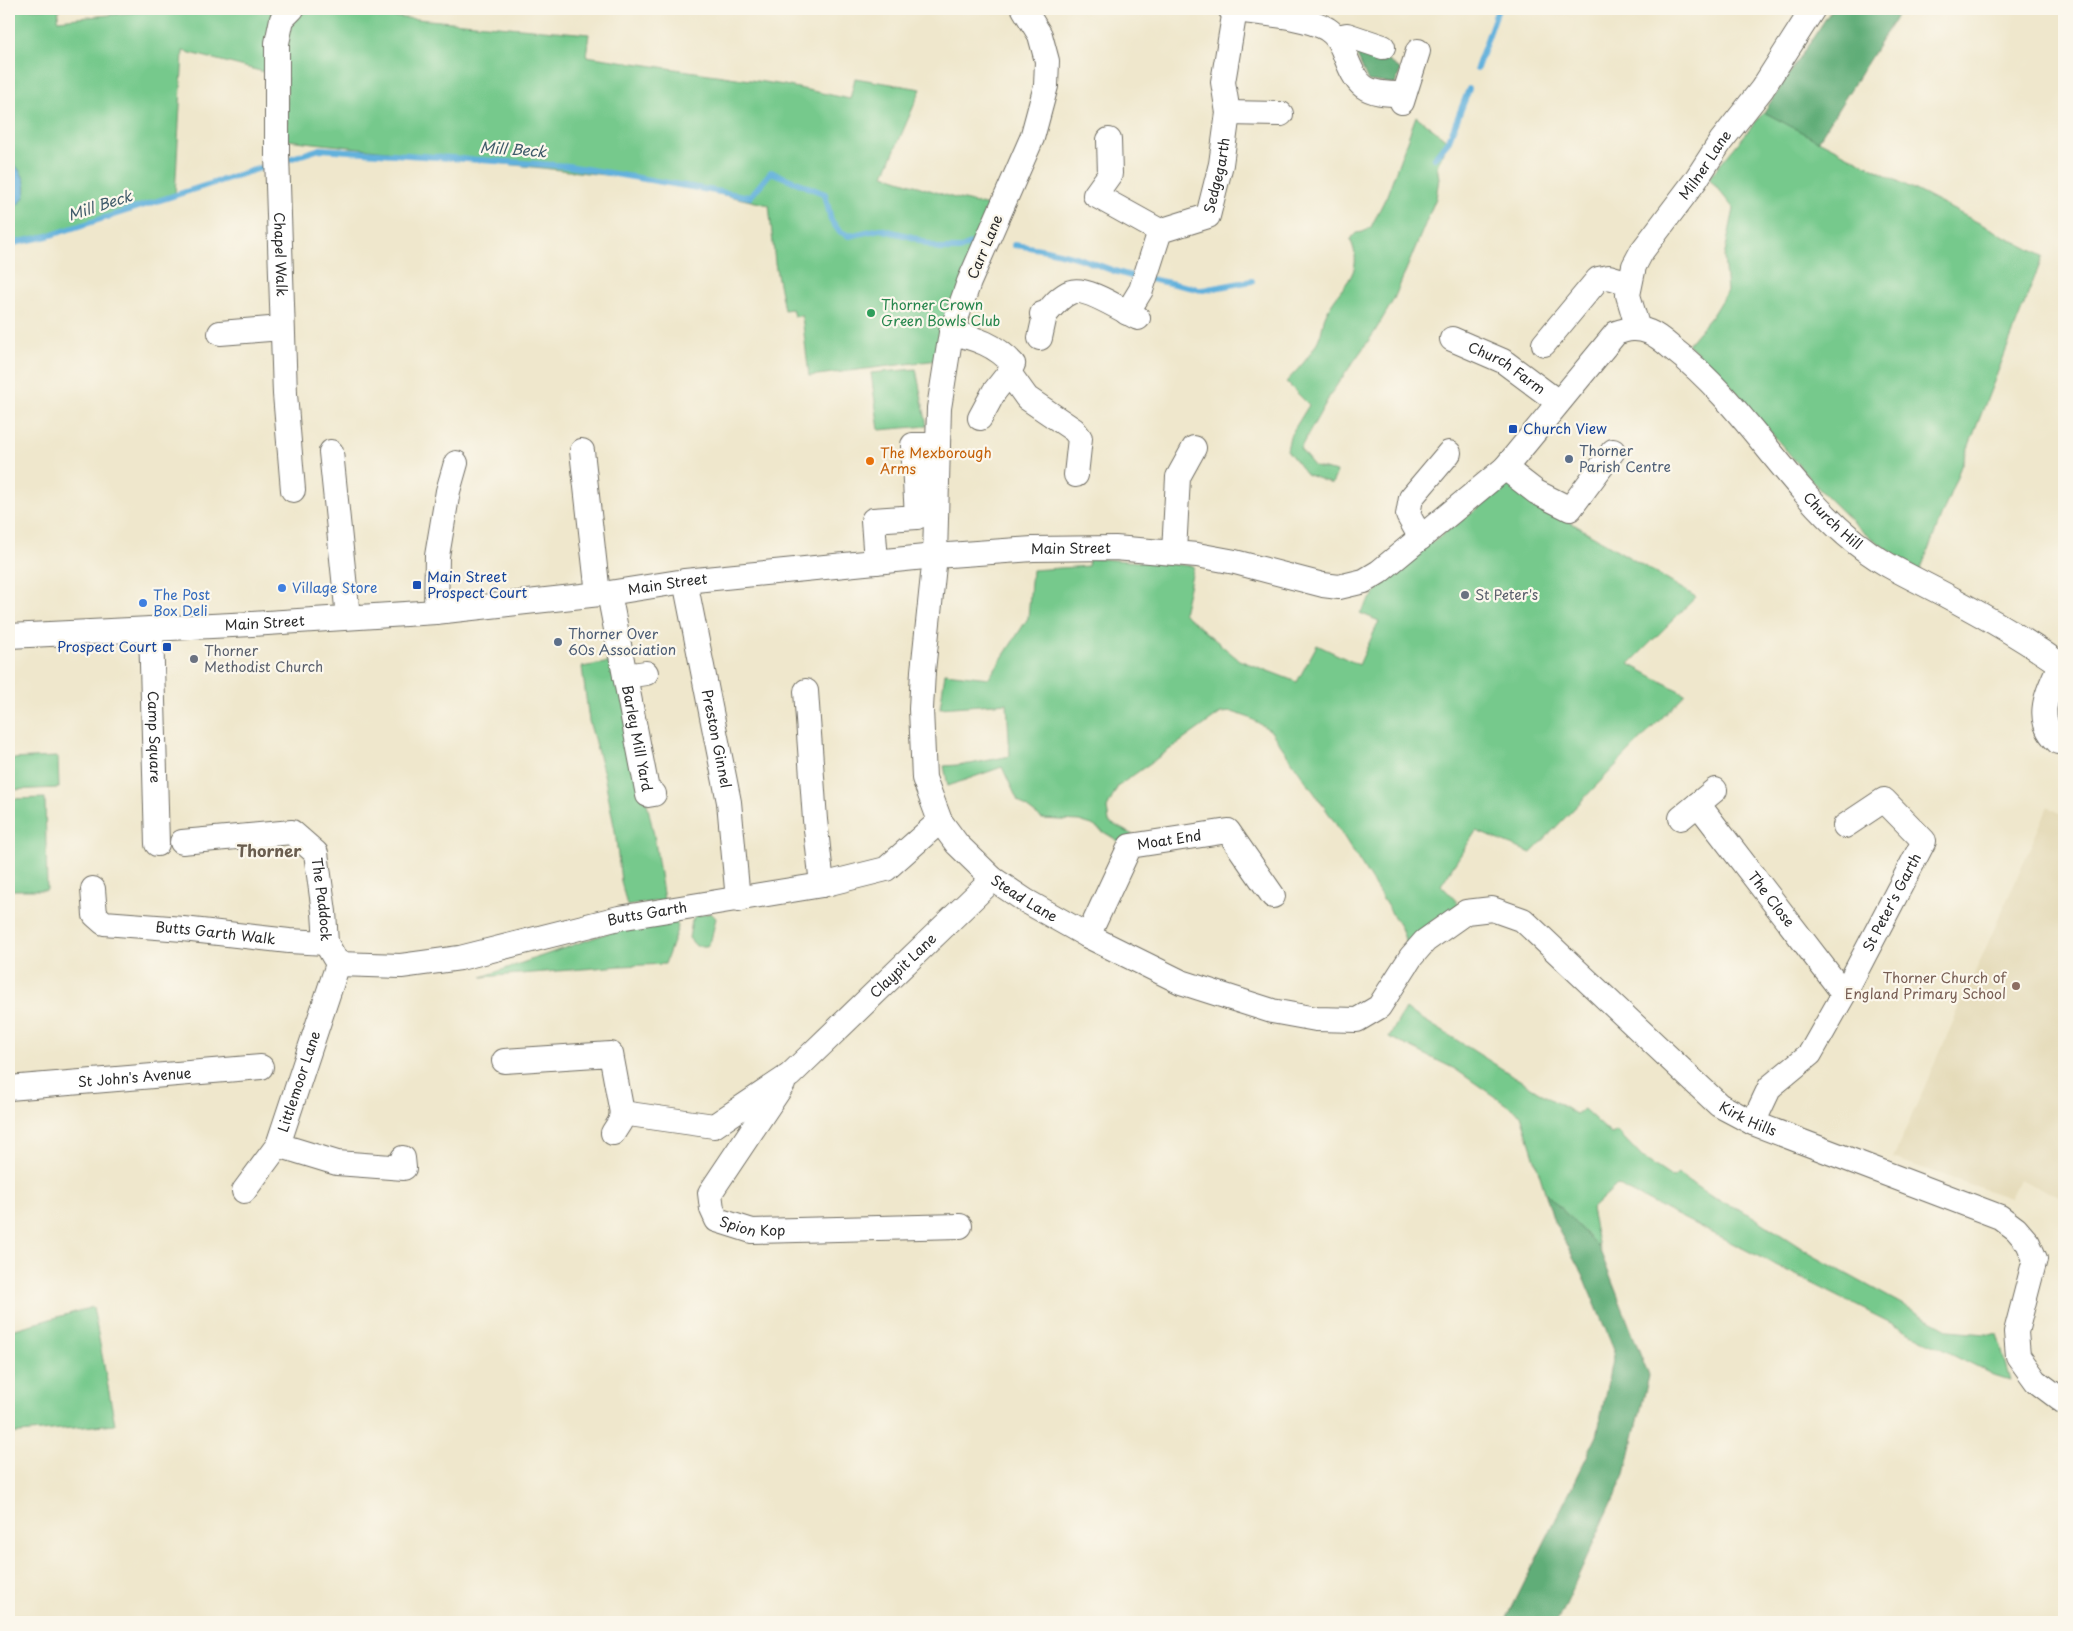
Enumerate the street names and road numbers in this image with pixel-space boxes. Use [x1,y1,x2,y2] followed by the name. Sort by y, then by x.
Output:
[1674,125,1736,204] street label: Milner Lane
[1198,136,1235,215] street label: Sedgegarth
[962,211,1008,282] street label: Carr Lane
[269,212,293,297] street label: Chapel Walk
[1465,336,1550,399] street label: Church Farm
[1798,487,1867,554] street label: Church Hill
[1031,537,1111,559] street label: Main Street
[626,568,708,600] street label: Main Street
[224,610,306,635] street label: Main Street
[617,683,658,794] street label: Barley Mill Yard
[697,688,737,790] street label: Preston Ginnel
[143,691,166,783] street label: Camp Square
[1136,824,1203,855] street label: Moat End
[1857,849,1926,955] street label: St Peter's Garth
[307,856,337,942] street label: The Paddock
[1743,866,1800,931] street label: The Close
[987,870,1062,927] street label: Stead Lane
[605,896,688,931] street label: Butts Garth
[155,916,277,949] street label: Butts Garth Walk
[865,928,941,1003] street label: Claypit Lane
[272,1028,325,1135] street label: Littlemoor Lane
[77,1062,192,1092] street label: St John's Avenue
[1716,1096,1780,1141] street label: Kirk Hills
[717,1210,786,1242] street label: Spion Kop

